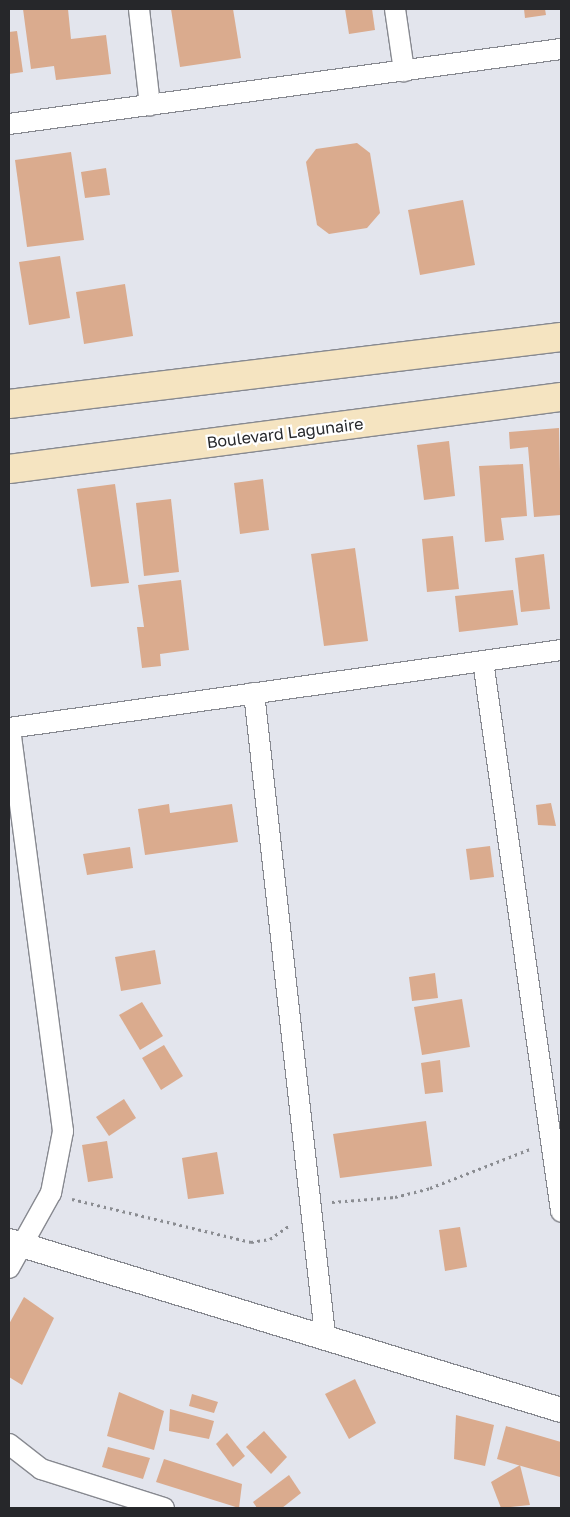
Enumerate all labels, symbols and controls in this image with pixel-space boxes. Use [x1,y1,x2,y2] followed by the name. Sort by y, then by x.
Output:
[206,414,364,452] street label: Boulevard Lagunaire

